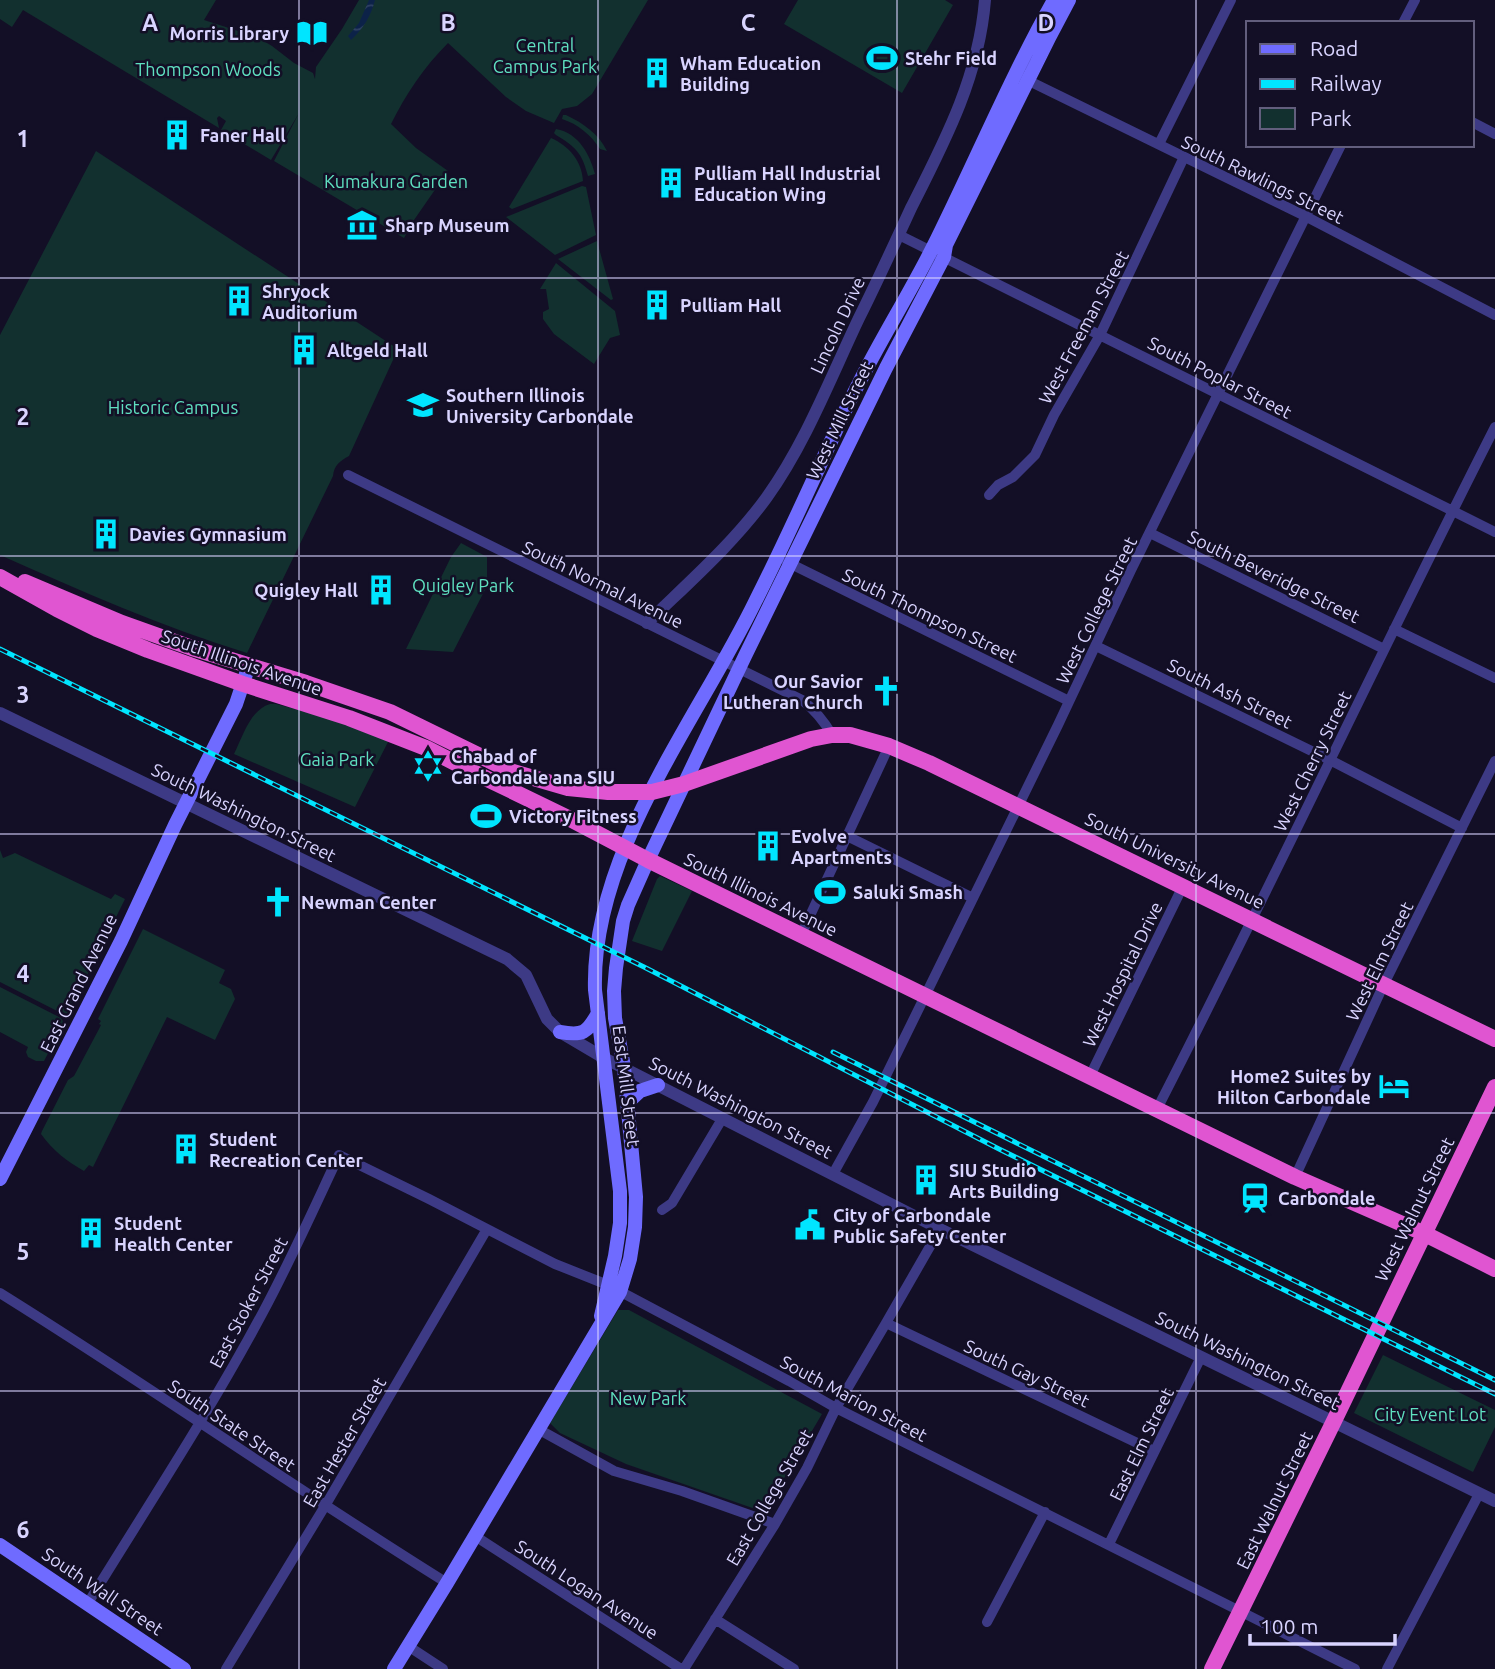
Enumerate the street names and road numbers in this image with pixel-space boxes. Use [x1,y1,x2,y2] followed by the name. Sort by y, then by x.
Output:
[1179,131,1347,227] street label: South Rawlings Street
[1034,247,1132,407] street label: West Freeman Street
[806,273,868,377] street label: Lincoln Drive
[1145,332,1295,422] street label: South Poplar Street
[802,358,876,482] street label: West Mill Street
[1185,526,1363,626] street label: South Beveridge Street
[1052,533,1140,687] street label: West College Street
[519,536,687,632] street label: South Normal Avenue
[840,564,1020,666] street label: South Thompson Street
[159,625,325,699] street label: South Illinois Avenue
[1164,654,1296,732] street label: South Ash Street
[1269,688,1355,834] street label: West Cherry Street
[149,759,339,865] street label: South Washington Street
[1082,808,1268,912] street label: South University Avenue
[681,848,841,940] street label: South Illinois Avenue
[1078,898,1166,1050] street label: West Hospital Drive
[1342,898,1416,1024] street label: West Elm Street
[36,910,120,1056] street label: East Grand Avenue
[610,1024,644,1148] street label: East Mill Street
[646,1052,836,1162] street label: South Washington Street
[1370,1134,1458,1284] street label: West Walnut Street
[205,1233,291,1371] street label: East Stoker Street
[1153,1307,1343,1413] street label: South Washington Street
[961,1335,1093,1411] street label: South Gay Street
[777,1351,931,1445] street label: South Marion Street
[299,1373,389,1511] street label: East Hester Street
[165,1375,299,1475] street label: South State Street
[1105,1384,1177,1504] street label: East Elm Street
[722,1425,816,1569] street label: East College Street
[1232,1428,1316,1572] street label: East Walnut Street
[512,1535,662,1643] street label: South Logan Avenue
[39,1543,167,1639] street label: South Wall Street

